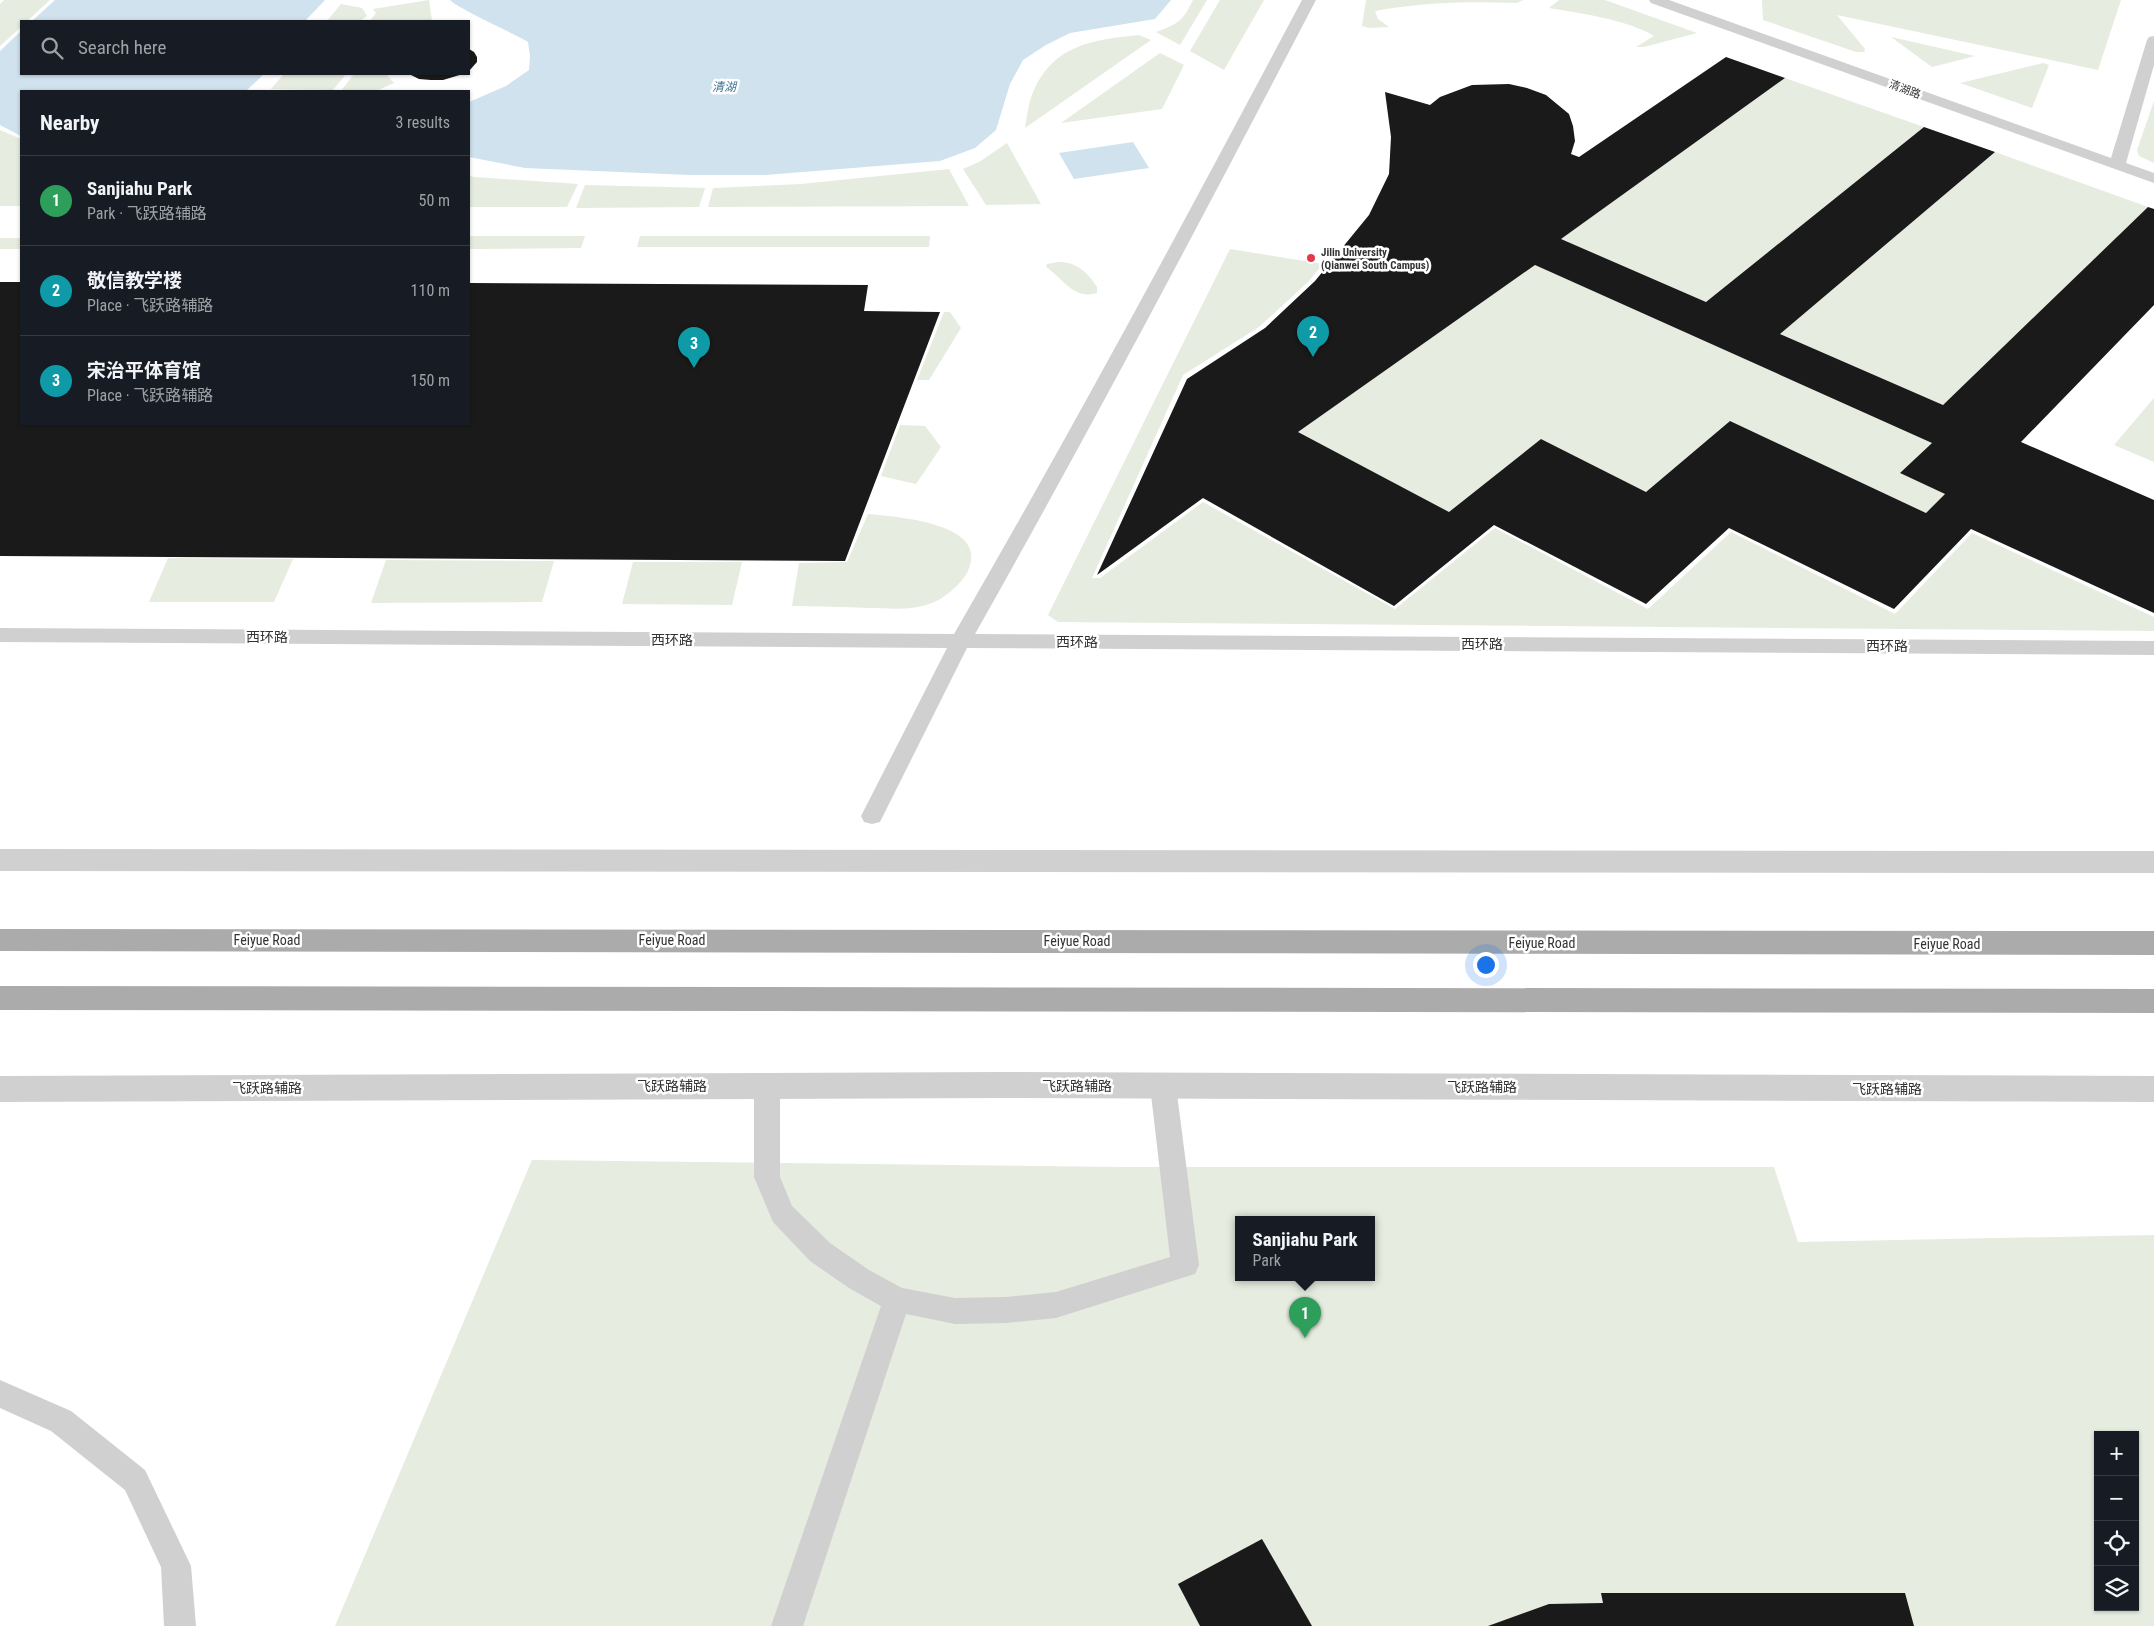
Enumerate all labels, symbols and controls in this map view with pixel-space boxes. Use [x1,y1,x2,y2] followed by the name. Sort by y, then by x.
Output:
[20,20,470,75] search box
[38,34,66,62] icon: search
[78,36,166,59] text: Search here
[1887,78,1923,101] street label: 清湖路
[712,80,738,94] water label: 清湖
[40,111,99,135] text: Nearby
[395,113,450,132] text: 3 results
[87,177,192,200] text: Sanjiahu Park
[52,191,60,210] text: 1
[418,191,450,210] text: 50 m
[87,204,207,223] text: Park · 飞跃路辅路
[1321,246,1429,272] place label: Jilin University (Qianwei South Campus)
[1305,252,1317,264] marker: Jilin University (Qianwei South Campus)
[87,269,182,292] text: 敬信教学楼
[52,281,60,300] text: 2
[411,281,450,300] text: 110 m
[87,296,213,315] text: Place · 飞跃路辅路
[1297,316,1329,357] pin: 2
[678,327,710,368] pin: 3
[87,359,201,382] text: 宋治平体育馆
[52,371,60,390] text: 3
[411,371,450,390] text: 150 m
[87,386,213,405] text: Place · 飞跃路辅路
[246,629,288,645] street label: 西环路
[651,632,693,648] street label: 西环路
[1056,634,1098,650] street label: 西环路
[1461,636,1503,652] street label: 西环路
[1866,638,1908,654] street label: 西环路
[234,932,300,948] street label: Feiyue Road
[639,932,705,948] street label: Feiyue Road
[1044,933,1110,949] street label: Feiyue Road
[1509,935,1575,951] street label: Feiyue Road
[1914,936,1980,952] street label: Feiyue Road
[1473,952,1499,978] your location
[637,1078,707,1094] street label: 飞跃路辅路
[1042,1078,1112,1094] street label: 飞跃路辅路
[1447,1079,1517,1095] street label: 飞跃路辅路
[232,1080,302,1096] street label: 飞跃路辅路
[1852,1081,1922,1097] street label: 飞跃路辅路
[1235,1216,1375,1281] popup
[1252,1228,1358,1251] text: Sanjiahu Park
[1252,1251,1281,1270] text: Park
[1289,1297,1321,1338] pin: 1
[2094,1431,2139,1611] map controls
[2094,1431,2139,1476] button: +
[2094,1476,2139,1521] button: −
[2094,1521,2139,1566] button: locate
[2094,1566,2139,1611] button: layers

